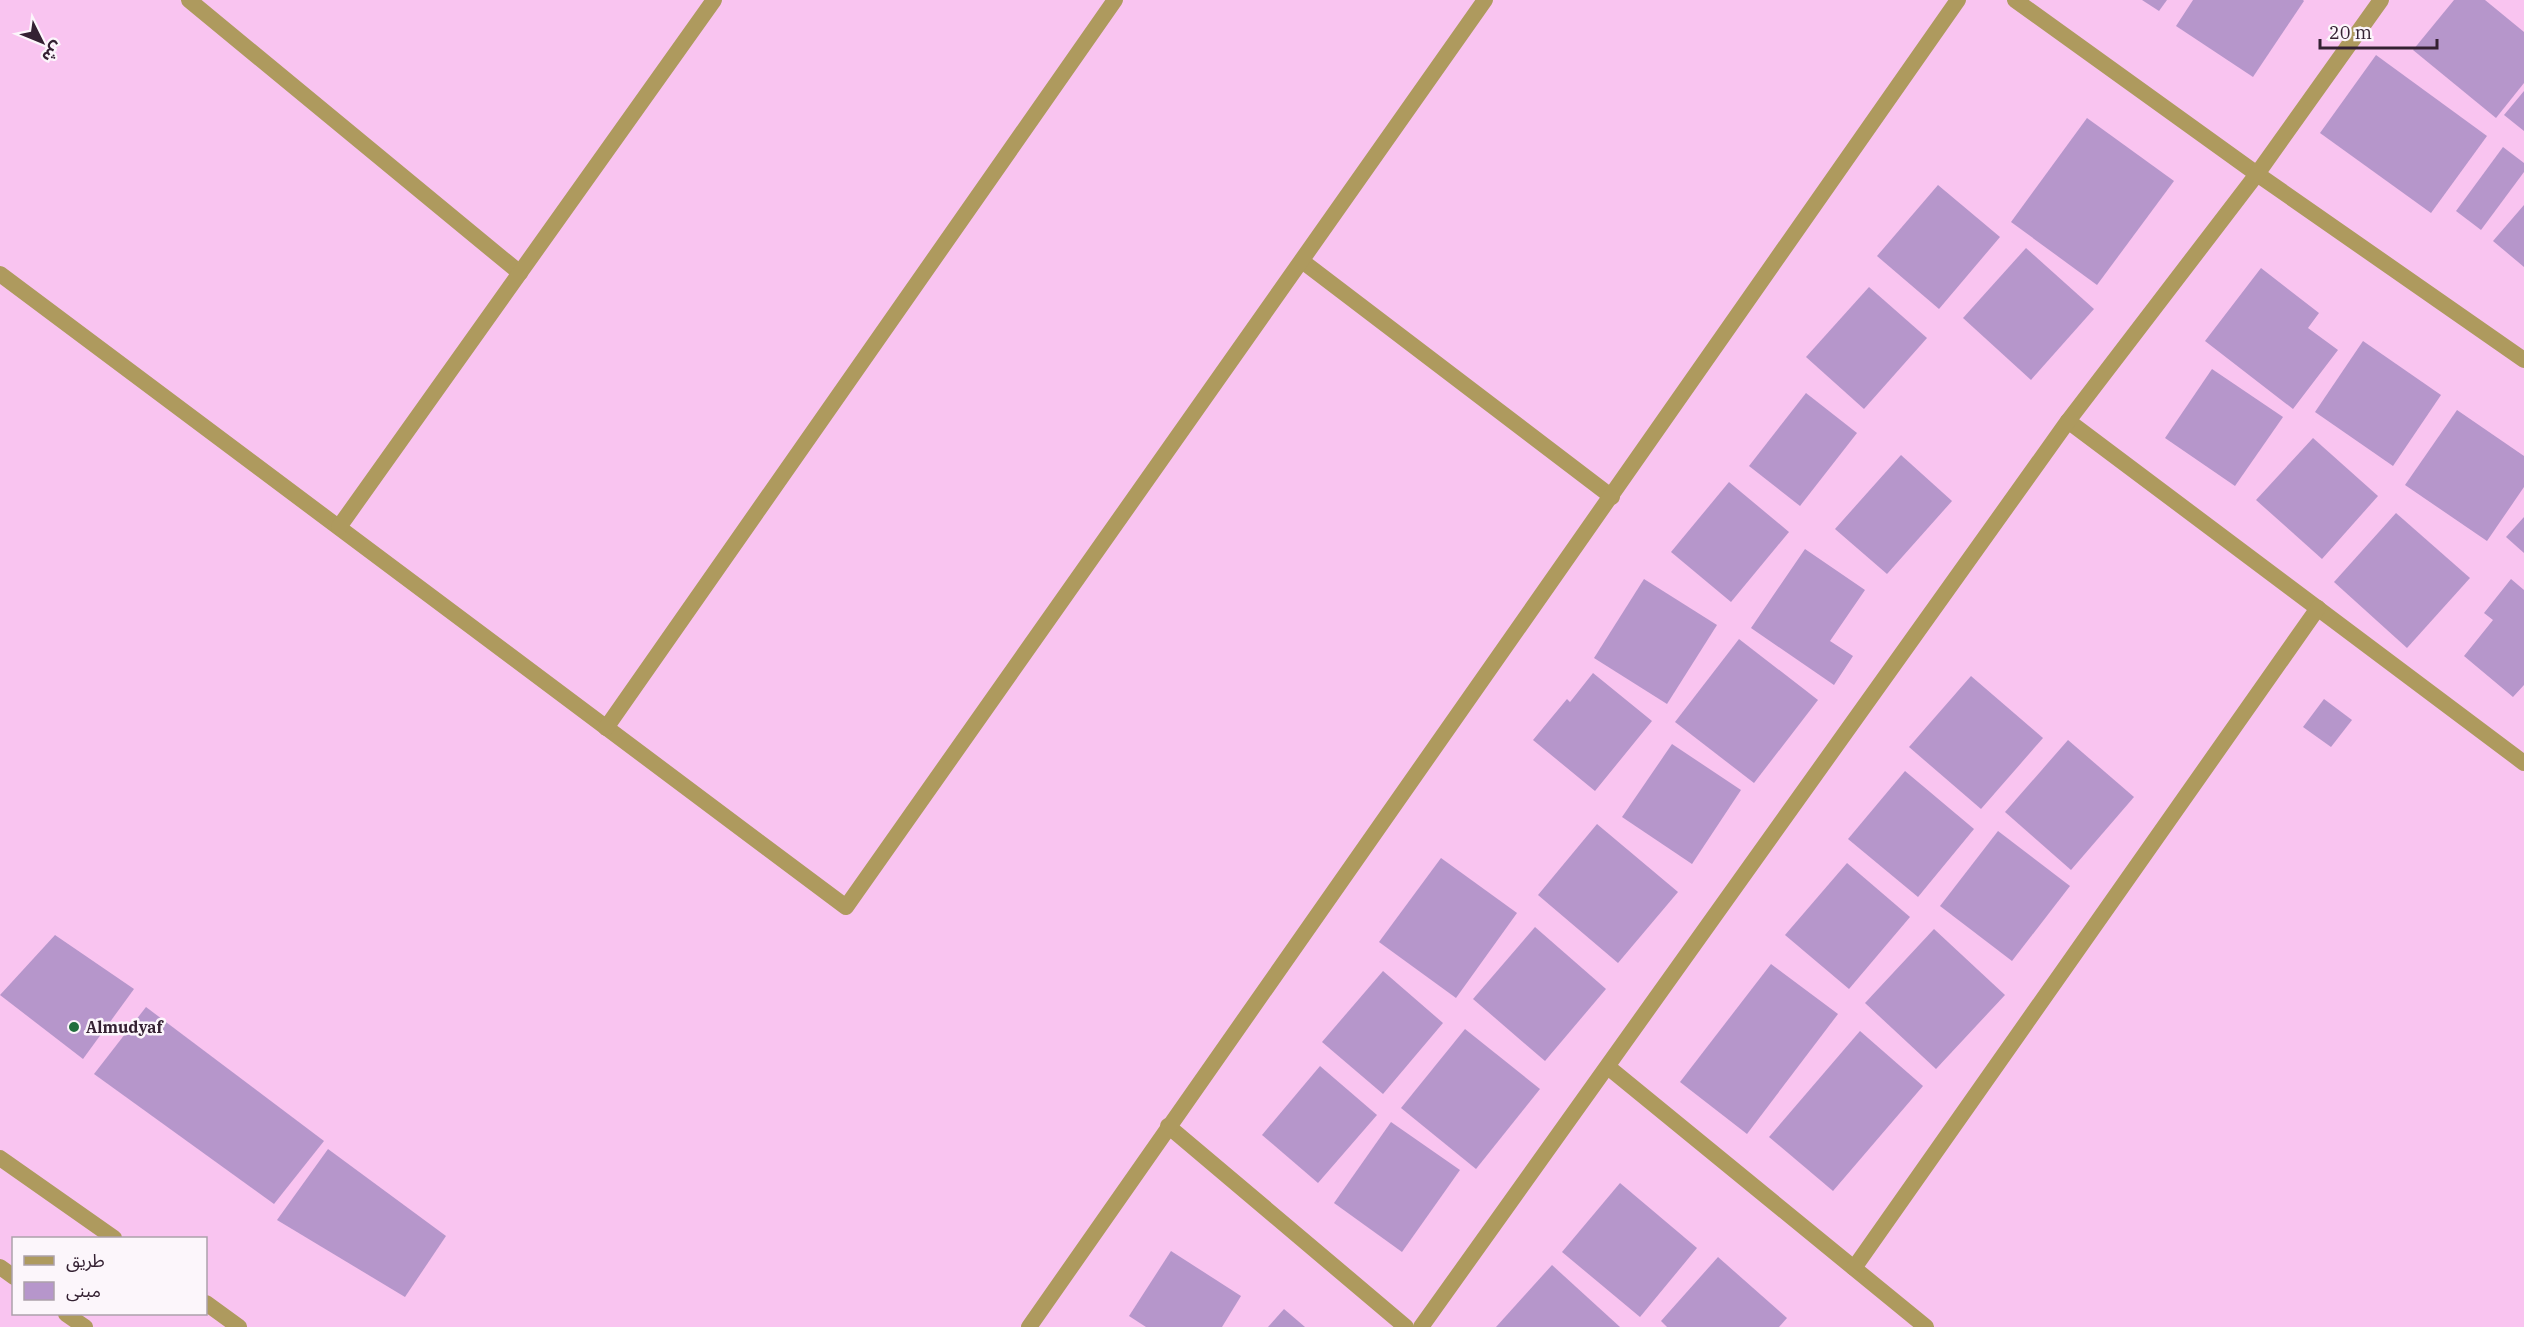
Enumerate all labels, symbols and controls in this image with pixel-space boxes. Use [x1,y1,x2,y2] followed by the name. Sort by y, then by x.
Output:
[12,12,72,72] north arrow
[2320,12,2437,50] scale bar
[2329,21,2372,44] text: 20 m
[38,37,68,67] text: ش
[86,1017,164,1037] place label: Almudyaf
[67,1020,81,1034] marker: Almudyaf
[12,1237,207,1315] legend
[66,1249,105,1272] text: طريق
[66,1279,101,1302] text: مبنى

